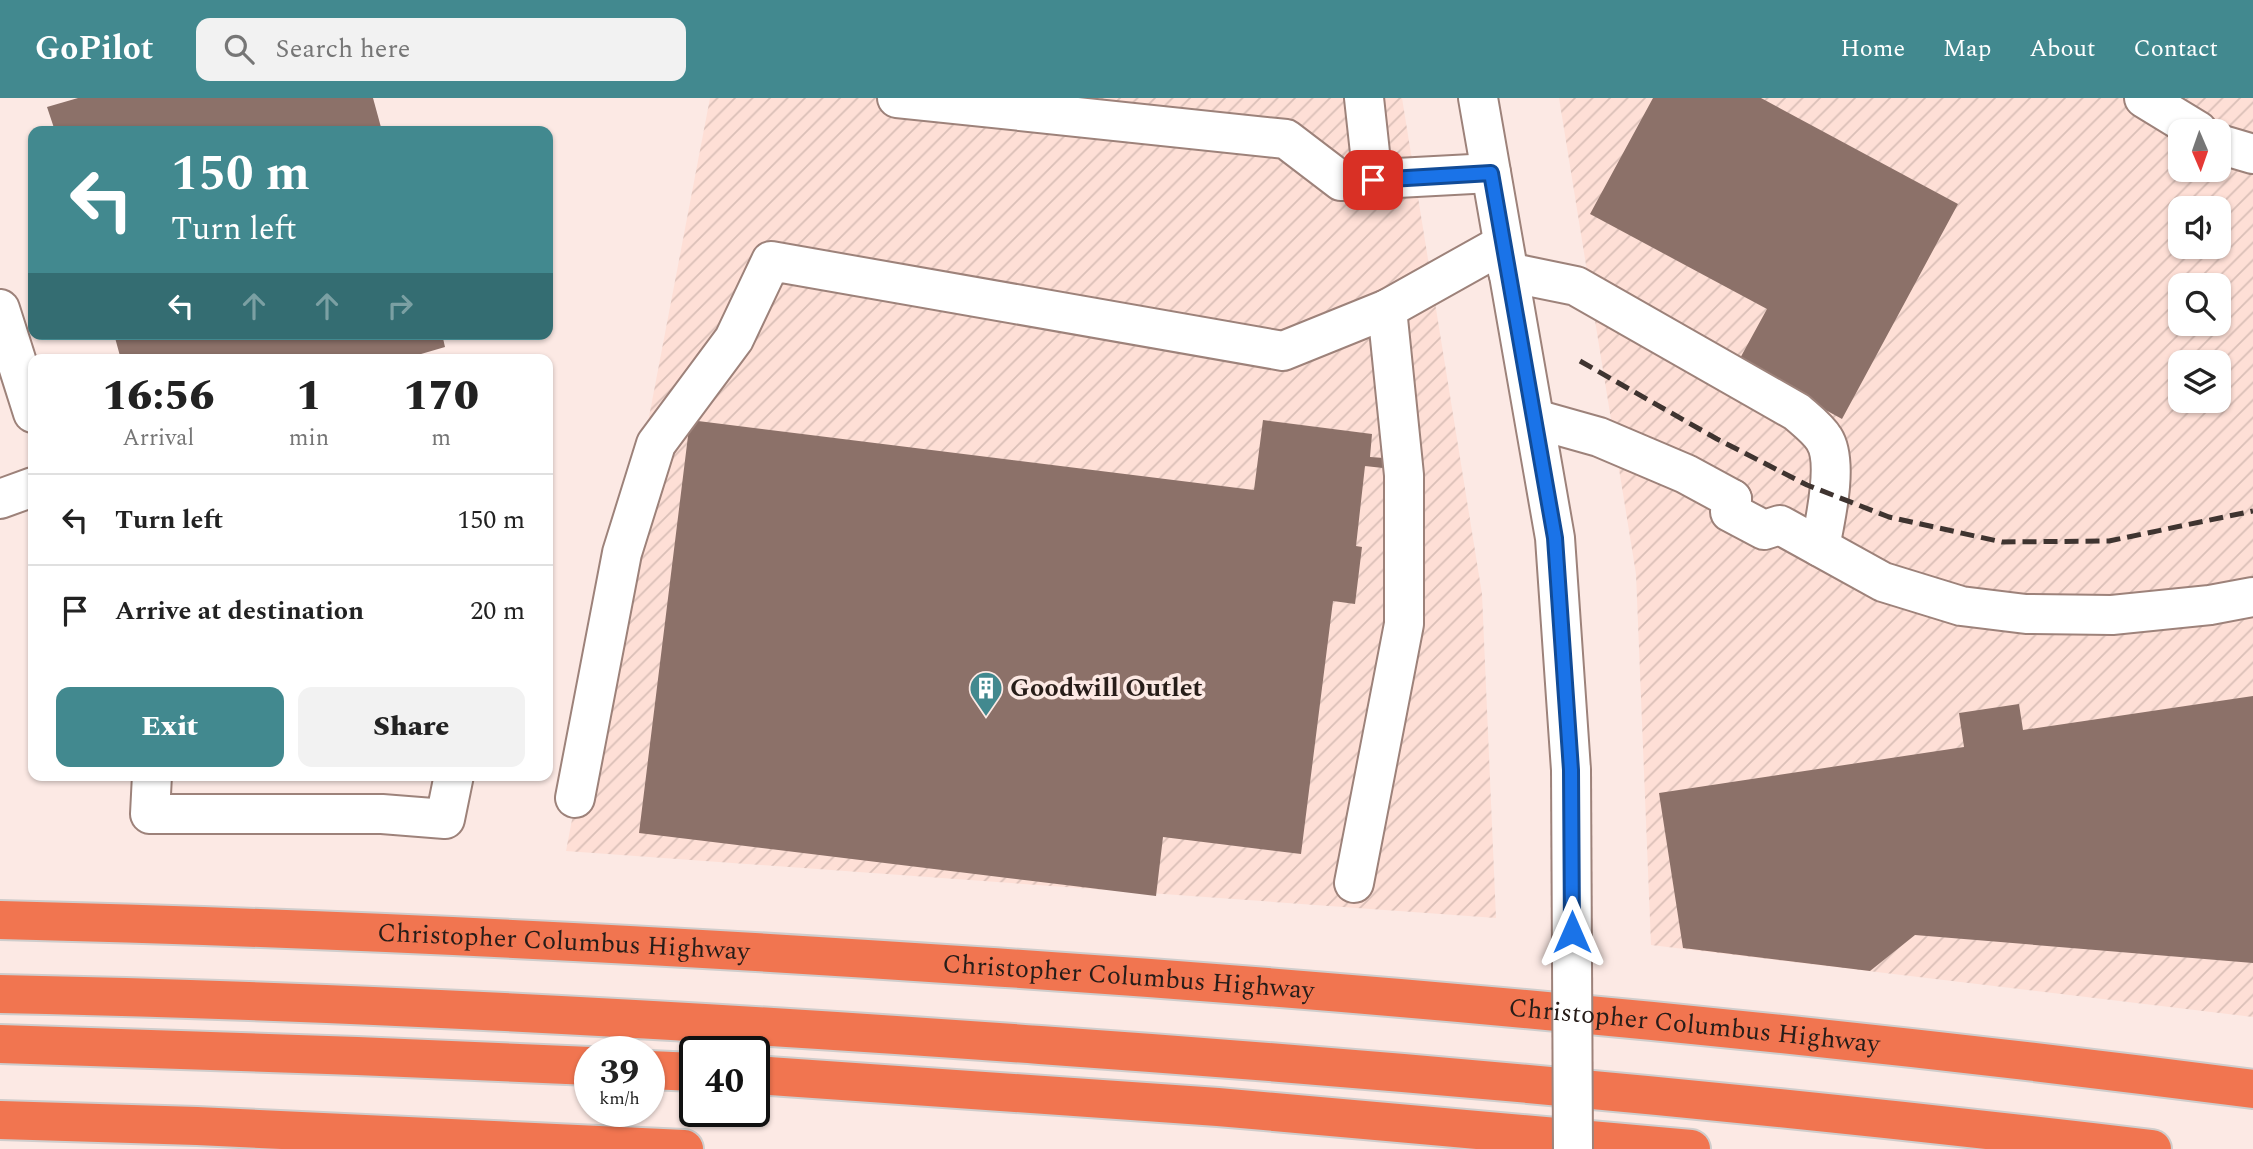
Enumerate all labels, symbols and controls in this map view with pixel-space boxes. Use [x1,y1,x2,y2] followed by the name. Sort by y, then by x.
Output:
[196,18,686,81] search box
[35,24,154,74] text: GoPilot
[276,29,410,69] text: Search here
[220,30,258,68] icon: search
[1840,31,1905,67] text: Home
[1943,31,1991,67] text: Map
[2029,31,2095,67] text: About
[2133,31,2218,67] text: Contact
[2168,119,2231,182] north arrow
[2168,119,2231,413] map controls
[171,137,310,212] text: 150 m
[1343,150,1403,210] pin
[56,154,147,245] icon: left
[1354,161,1392,199] icon: arrive
[2168,196,2231,259] button: sound
[171,205,297,254] text: Turn left
[2168,273,2231,336] button: search
[162,287,200,325] icon: left
[235,287,273,325] icon: ahead
[308,287,346,325] icon: ahead
[381,287,419,325] icon: right
[2168,350,2231,413] button: layers
[102,365,215,428] text: 16:56
[296,365,322,428] text: 1
[403,365,479,428] text: 170
[123,421,194,456] text: Arrival
[289,421,329,456] text: min
[431,421,451,456] text: m
[115,500,223,540] text: Turn left
[457,500,525,540] text: 150 m
[56,501,94,539] icon: left
[115,591,364,631] text: Arrive at destination
[470,591,525,631] text: 20 m
[56,592,94,630] icon: arrive
[1010,668,1203,708] place label: Goodwill Outlet
[967,669,1005,718] building icon: Goodwill Outlet
[56,687,284,767] button: Exit
[298,687,525,767] button: Share
[1535,895,1609,969] position arrow
[376,913,752,972] street label: Christopher Columbus Highway
[941,944,1318,1011] street label: Christopher Columbus Highway
[1507,988,1883,1065] street label: Christopher Columbus Highway
[679,1036,770,1127] speed limit sign: 40
[600,1046,639,1099] text: 39
[599,1085,640,1112] text: km/h

